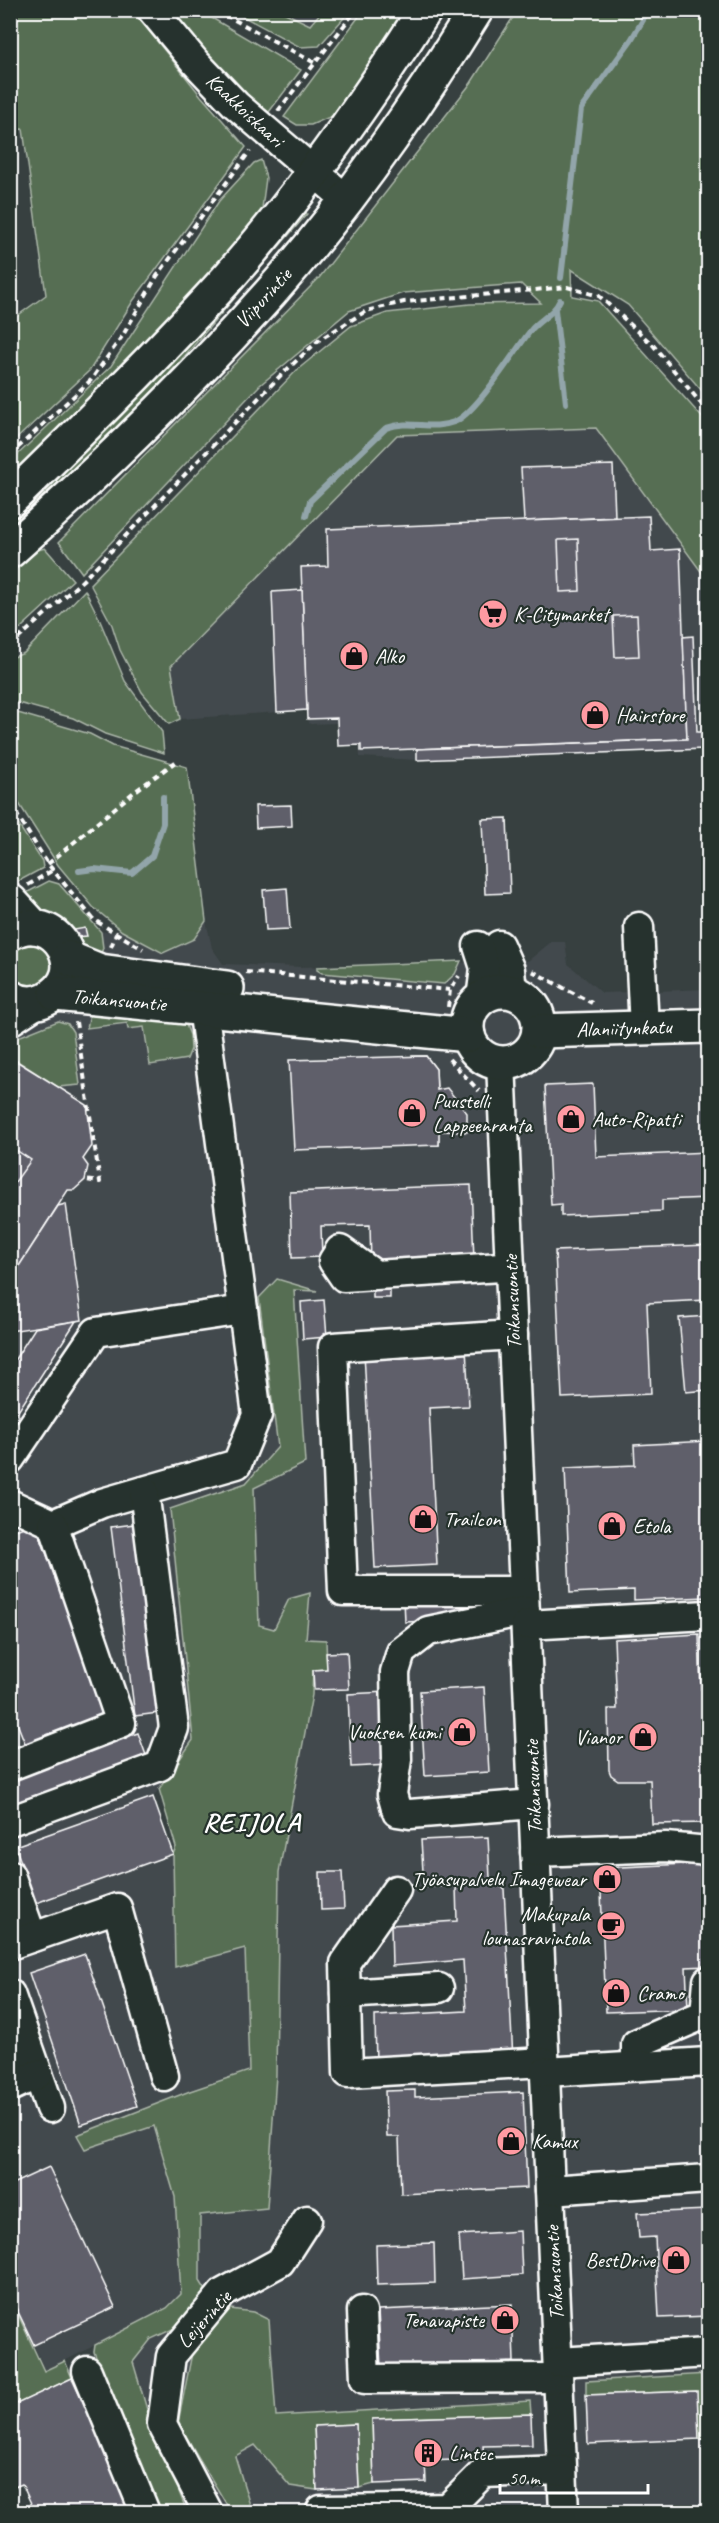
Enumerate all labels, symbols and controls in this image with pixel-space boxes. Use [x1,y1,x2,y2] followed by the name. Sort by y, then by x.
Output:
[201,67,292,155] street label: Kaakkoiskaari
[229,261,298,334] street label: Viipurintie
[477,598,509,630] supermarket icon: K-Citymarket
[514,601,611,627] place label: K-Citymarket
[338,640,370,672] shop icon: Alko
[375,643,406,669] place label: Alko
[579,699,611,731] shop icon: Hairstore
[616,702,687,728] place label: Hairstore
[71,983,169,1017] street label: Toikansuontie
[576,1013,673,1043] street label: Alaniitynkatu
[433,1088,533,1138] place label: Puustelli Lappeenranta
[396,1097,428,1129] shop icon: Puustelli Lappeenranta
[555,1103,587,1135] shop icon: Auto-Ripatti
[592,1106,684,1132] place label: Auto-Ripatti
[497,1252,527,1350] street label: Toikansuontie
[407,1503,439,1535] shop icon: Trailcon
[444,1506,501,1532] place label: Trailcon
[596,1510,628,1542] shop icon: Etola
[633,1513,672,1539] place label: Etola
[446,1716,478,1748] shop icon: Vuoksen kumi
[348,1719,444,1745] place label: Vuoksen kumi
[627,1721,659,1753] shop icon: Vianor
[575,1724,623,1750] place label: Vianor
[518,1737,548,1835] street label: Toikansuontie
[203,1805,302,1839] district label: REIJOLA
[591,1863,623,1895] shop icon: Työasupalvelu Imagewear
[412,1866,587,1892] place label: Työasupalvelu Imagewear
[482,1901,592,1951] place label: Makupala lounasravintola
[595,1910,627,1942] cafe icon: Makupala lounasravintola
[600,1977,632,2009] shop icon: Cramo
[637,1980,686,2006] place label: Cramo
[495,2125,527,2157] shop icon: Kamux
[532,2128,579,2154] place label: Kamux
[538,2223,569,2321] street label: Toikansuontie
[660,2244,692,2276] shop icon: BestDrive
[586,2247,656,2273] place label: BestDrive
[171,2284,238,2354] street label: Leijerintie
[489,2304,521,2336] shop icon: Tenavapiste
[403,2307,485,2333] place label: Tenavapiste
[412,2437,444,2469] building icon: Lintec
[449,2440,494,2466] place label: Lintec
[500,2457,648,2495] scale bar
[509,2467,542,2489] text: 50 m

